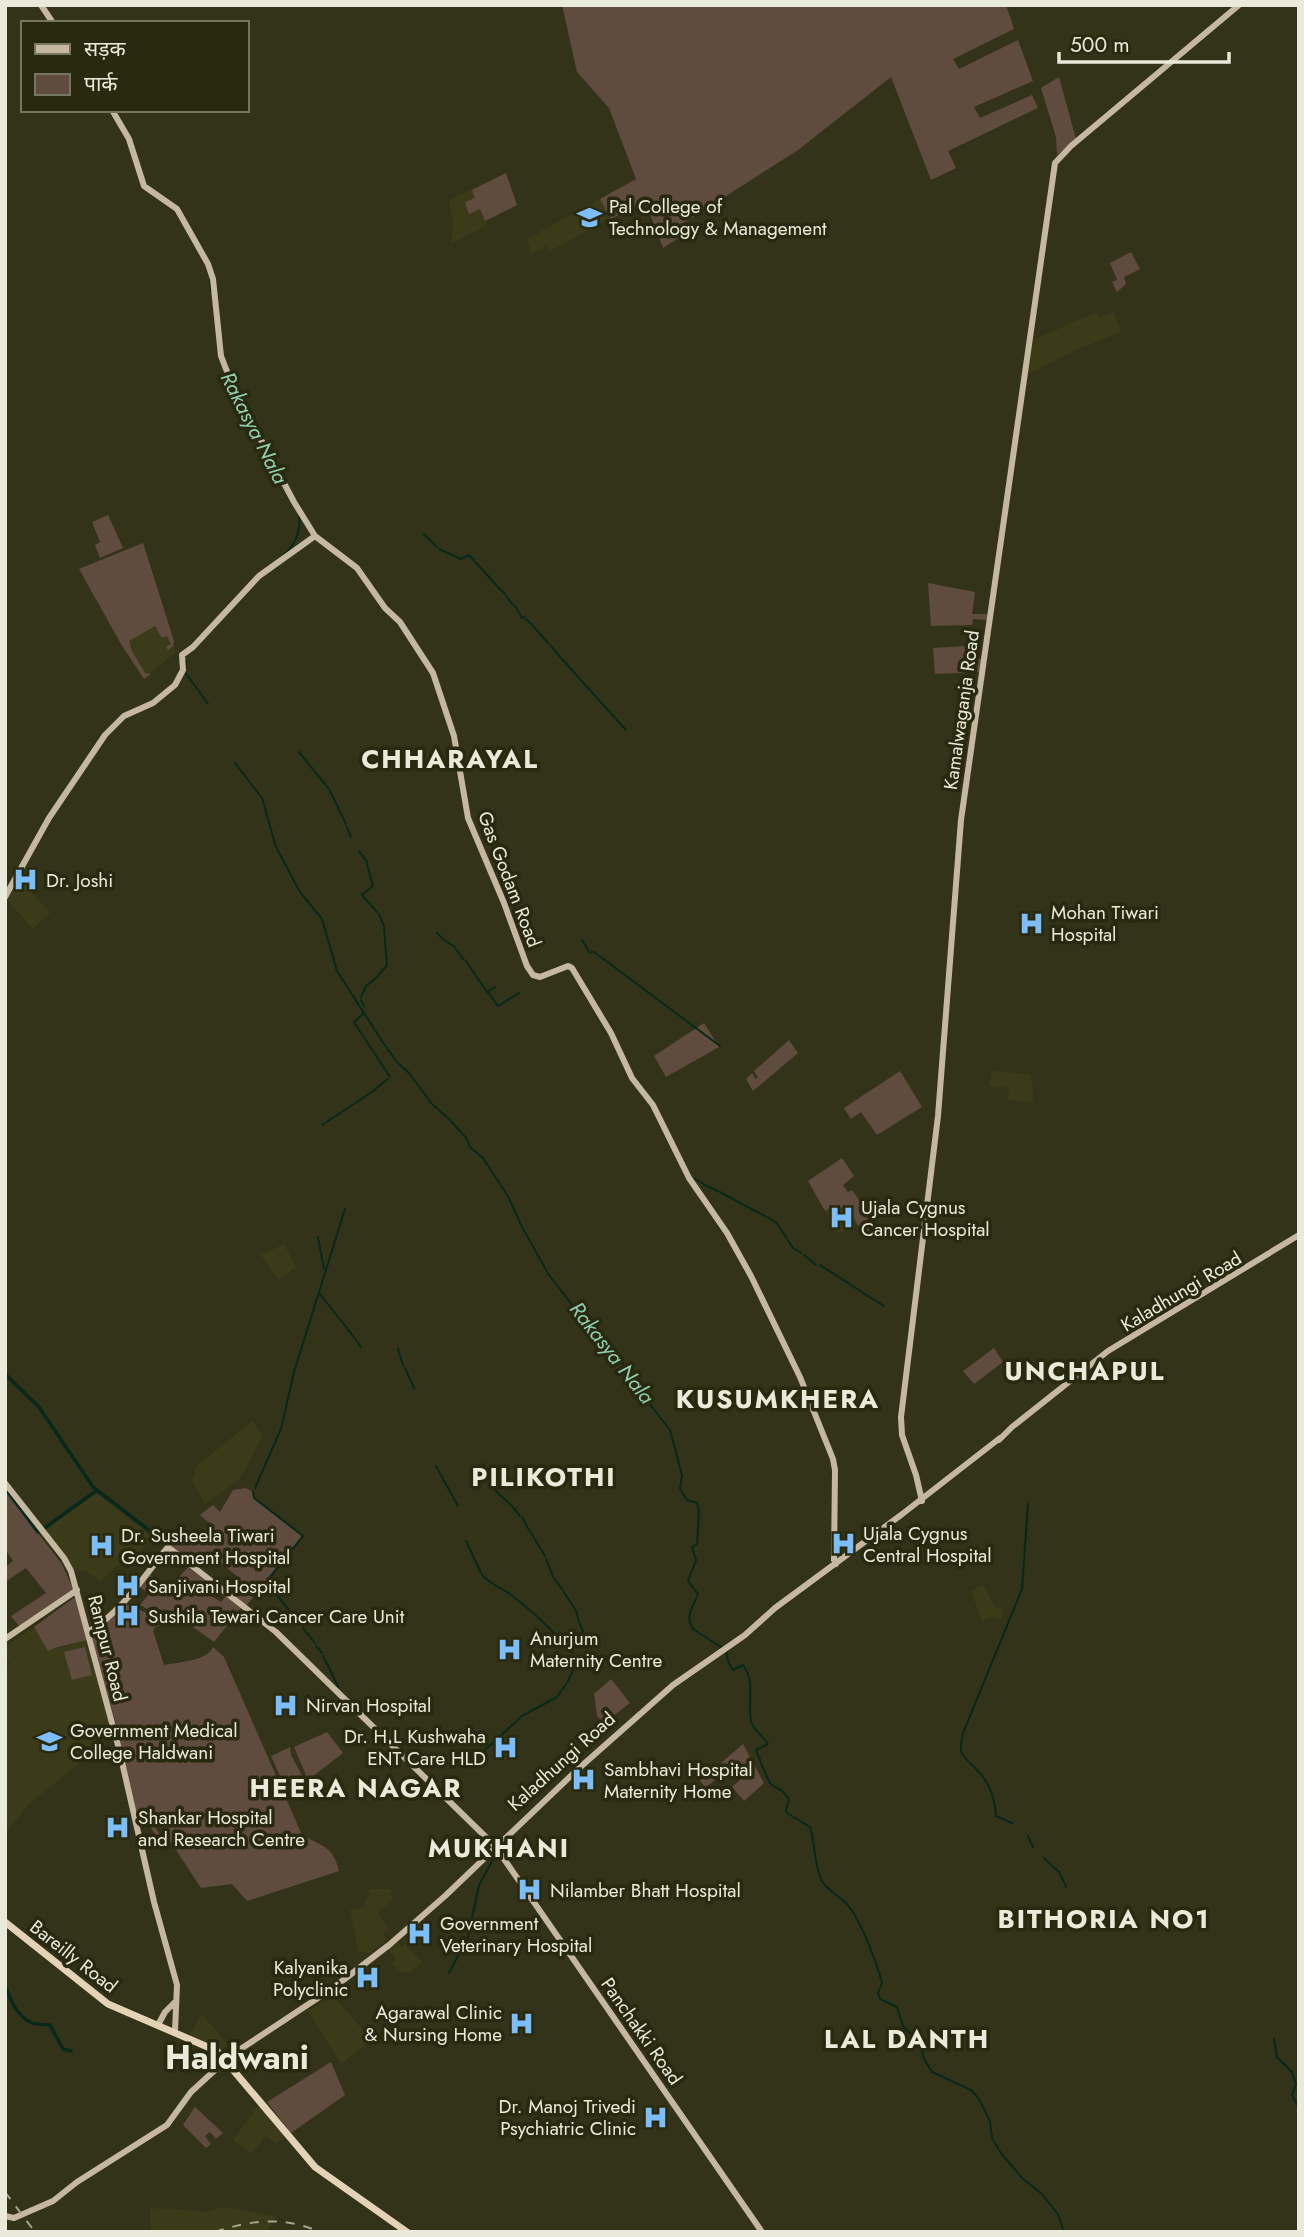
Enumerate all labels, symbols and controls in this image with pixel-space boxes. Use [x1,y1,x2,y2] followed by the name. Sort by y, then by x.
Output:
[21,21,248,112] legend
[1059,21,1229,65] scale bar
[1070,30,1130,60] text: 500 m
[84,34,126,64] text: सड़क
[84,69,118,99] text: पार्क
[609,193,827,242] place label: Pal College of Technology & Management
[575,203,603,231] school or university icon: Pal College of Technology & Management
[213,367,295,490] water label: Rakasya Nala
[937,629,986,792] street label: Kamalwaganja Road
[361,740,539,778] district label: CHHARAYAL
[471,807,548,951] street label: Gas Godam Road
[12,866,40,894] hospital icon: Dr. Joshi
[46,867,113,894] place label: Dr. Joshi
[1051,899,1159,948] place label: Mohan Tiwari Hospital
[1017,909,1045,937] hospital icon: Mohan Tiwari Hospital
[861,1194,990,1243] place label: Ujala Cygnus Cancer Hospital
[827,1204,855,1232] hospital icon: Ujala Cygnus Cancer Hospital
[1116,1245,1247,1338] street label: Kaladhungi Road
[563,1296,662,1411] water label: Rakasya Nala
[1005,1352,1165,1390] district label: UNCHAPUL
[676,1380,880,1418] district label: KUSUMKHERA
[471,1458,617,1496] district label: PILIKOTHI
[863,1520,992,1569] place label: Ujala Cygnus Central Hospital
[121,1522,290,1571] place label: Dr. Susheela Tiwari Government Hospital
[829,1530,857,1558] hospital icon: Ujala Cygnus Central Hospital
[87,1532,115,1560] hospital icon: Dr. Susheela Tiwari Government Hospital
[114,1572,142,1600] hospital icon: Sanjivani Hospital
[148,1573,291,1600] place label: Sanjivani Hospital
[81,1592,134,1704] street label: Rampur Road
[114,1602,142,1630] hospital icon: Sushila Tewari Cancer Care Unit
[148,1603,405,1630] place label: Sushila Tewari Cancer Care Unit
[530,1625,662,1674] place label: Anurjum Maternity Centre
[496,1635,524,1663] hospital icon: Anurjum Maternity Centre
[272,1691,300,1719] hospital icon: Nirvan Hospital
[306,1692,431,1719] place label: Nirvan Hospital
[502,1706,621,1817] street label: Kaladhungi Road
[70,1717,238,1766] place label: Government Medical College Haldwani
[344,1723,486,1772] place label: Dr. H.L Kushwaha ENT Care HLD
[36,1727,64,1755] school or university icon: Government Medical College Haldwani
[492,1733,520,1761] hospital icon: Dr. H.L Kushwaha ENT Care HLD
[604,1756,753,1805] place label: Sambhavi Hospital Maternity Home
[570,1766,598,1794] hospital icon: Sambhavi Hospital Maternity Home
[250,1769,462,1807] district label: HEERA NAGAR
[138,1804,305,1853] place label: Shankar Hospital and Research Centre
[104,1814,132,1842] hospital icon: Shankar Hospital and Research Centre
[428,1829,570,1867] district label: MUKHANI
[516,1876,544,1904] hospital icon: Nilamber Bhatt Hospital
[550,1877,741,1904] place label: Nilamber Bhatt Hospital
[997,1900,1211,1938] district label: BITHORIA NO1
[440,1910,592,1959] place label: Government Veterinary Hospital
[24,1914,123,1999] street label: Bareilly Road
[406,1920,434,1948] hospital icon: Government Veterinary Hospital
[273,1954,348,2003] place label: Kalyanika Polyclinic
[354,1964,382,1992] hospital icon: Kalyanika Polyclinic
[595,1972,689,2090] street label: Panchakki Road
[365,1999,502,2048] place label: Agarawal Clinic & Nursing Home
[508,2009,536,2037] hospital icon: Agarawal Clinic & Nursing Home
[824,2020,990,2058] district label: LAL DANTH
[165,2034,309,2081] district label: Haldwani
[499,2093,636,2142] place label: Dr. Manoj Trivedi Psychiatric Clinic
[642,2103,670,2131] hospital icon: Dr. Manoj Trivedi Psychiatric Clinic

